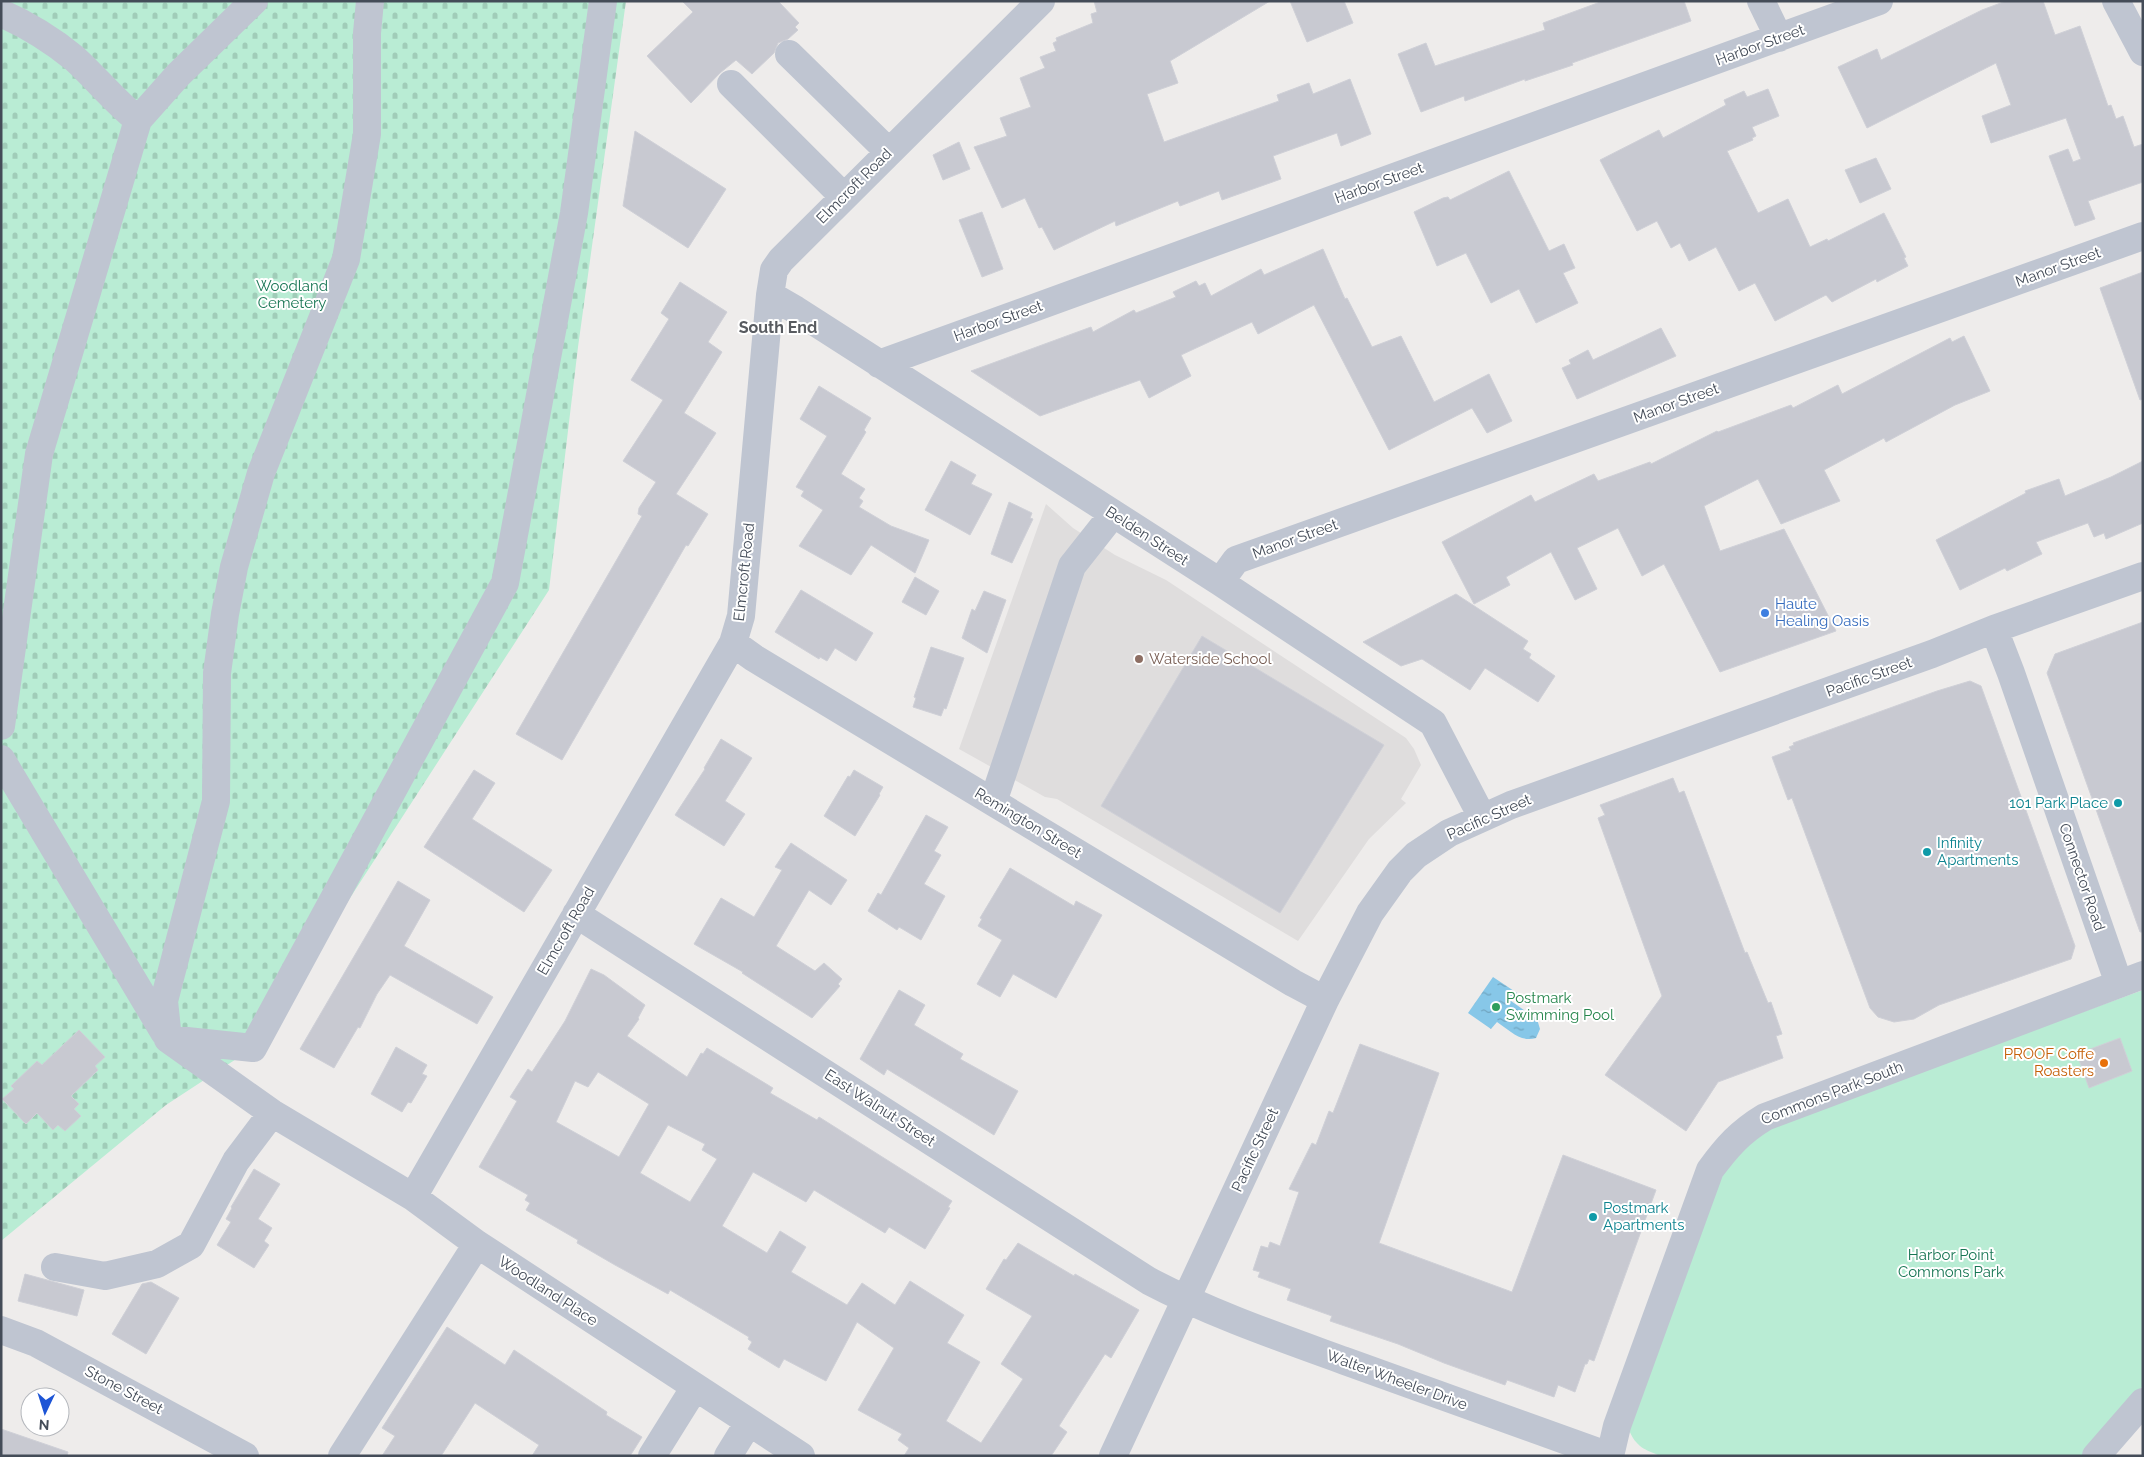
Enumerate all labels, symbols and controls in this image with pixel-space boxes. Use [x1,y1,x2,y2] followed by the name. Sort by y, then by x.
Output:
[1713,21,1807,69] street label: Harbor Street
[813,145,895,227] street label: Elmcroft Road
[1332,159,1426,207] street label: Harbor Street
[2013,243,2103,291] street label: Manor Street
[256,277,328,312] park label: Woodland Cemetery
[951,297,1045,345] street label: Harbor Street
[739,318,817,337] district label: South End
[1631,379,1721,427] street label: Manor Street
[1102,503,1192,569] street label: Belden Street
[1250,515,1340,563] street label: Manor Street
[730,522,758,622] street label: Elmcroft Road
[1775,595,1869,630] place label: Haute Healing Oasis
[1759,607,1771,619] marker: Haute Healing Oasis
[1149,650,1272,668] place label: Waterside School
[1133,653,1145,665] marker: Waterside School
[1824,653,1914,701] street label: Pacific Street
[971,784,1085,862] street label: Remington Street
[1444,790,1534,844] street label: Pacific Street
[2009,794,2108,812] place label: 101 Park Place
[2112,797,2124,809] marker: 101 Park Place
[2055,821,2109,933] street label: Connector Road
[1937,834,2018,869] place label: Infinity Apartments
[1921,846,1933,858] marker: Infinity Apartments
[533,884,599,978] street label: Elmcroft Road
[1506,989,1615,1024] place label: Postmark Swimming Pool
[1490,1001,1502,1013] marker: Postmark Swimming Pool
[2004,1045,2094,1080] place label: PROOF Coffe Roasters
[2098,1057,2110,1069] marker: PROOF Coffe Roasters
[1758,1058,1906,1128] street label: Commons Park South
[821,1066,939,1150] street label: East Walnut Street
[1228,1105,1282,1195] street label: Pacific Street
[1603,1199,1684,1234] place label: Postmark Apartments
[1587,1211,1599,1223] marker: Postmark Apartments
[1898,1246,2004,1281] park label: Harbor Point Commons Park
[495,1252,601,1330] street label: Woodland Place
[1324,1346,1470,1414] street label: Walter Wheeler Drive
[82,1362,166,1418] street label: Stone Street
[20,1387,70,1437] north arrow
[38,1417,50,1433] text: N

